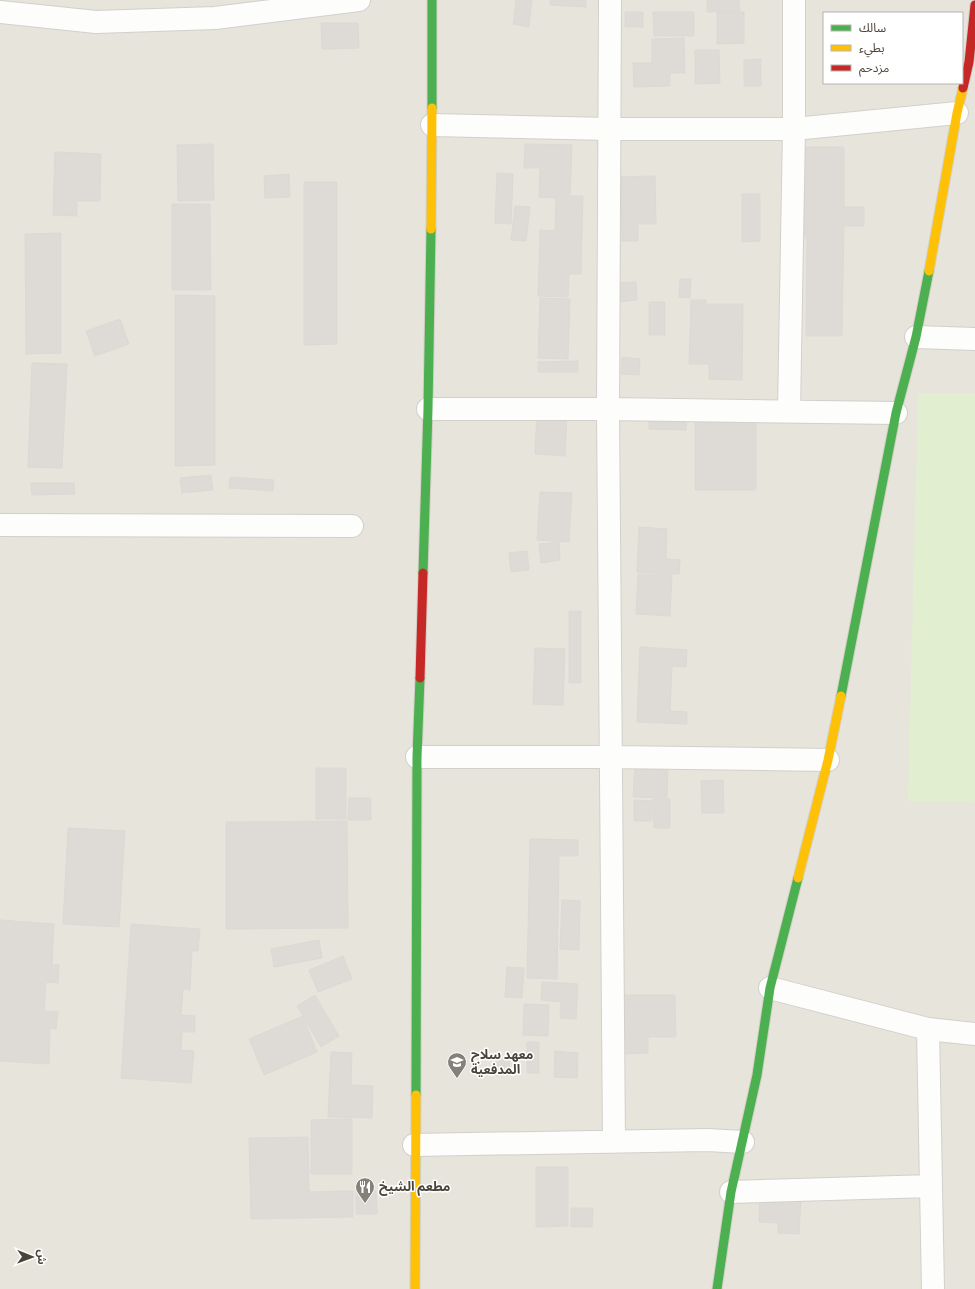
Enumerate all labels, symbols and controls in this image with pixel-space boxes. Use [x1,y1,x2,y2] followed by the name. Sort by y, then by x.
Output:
[823,12,963,84] legend
[859,20,886,37] text: سالك
[859,40,885,58] text: بطيء
[859,60,889,77] text: مزدحم
[471,1046,533,1079] place label: معهد سلاح المدفعية
[446,1051,468,1079] school or university icon: معهد سلاح المدفعية
[354,1176,376,1204] restaurant icon: مطعم الشيخ
[379,1178,450,1197] place label: مطعم الشيخ
[12,1237,52,1277] north arrow
[34,1249,49,1265] text: ش

